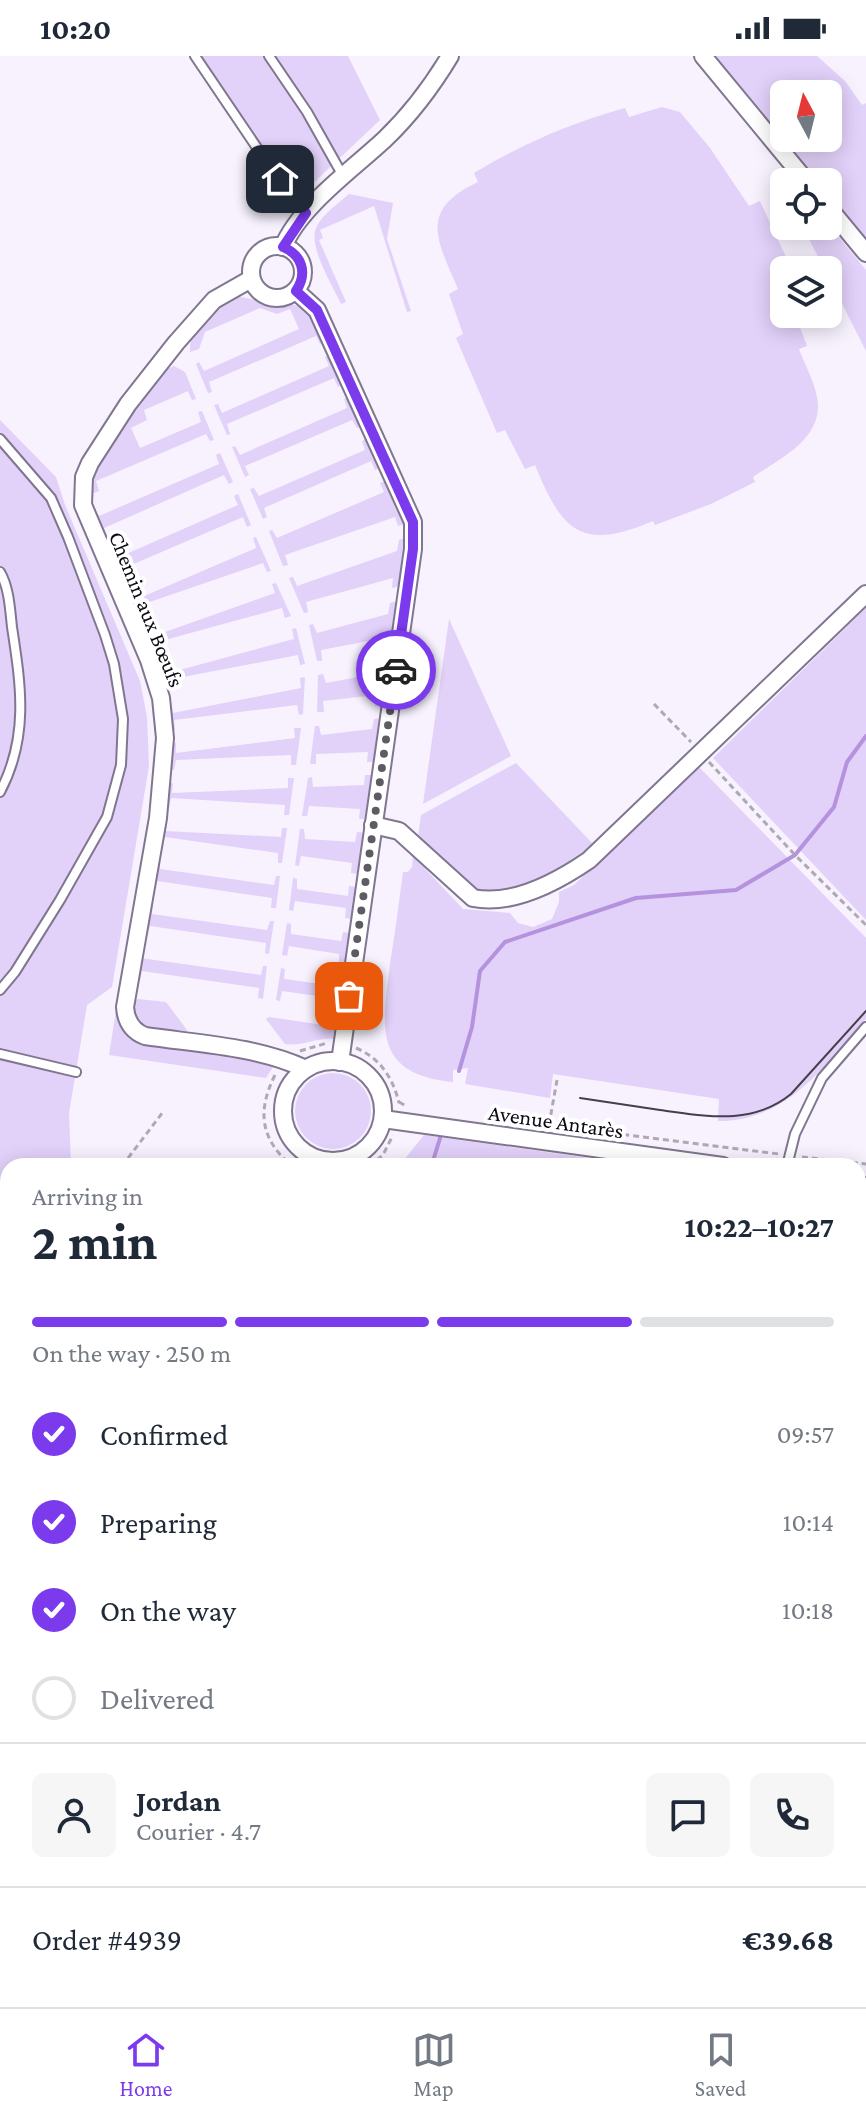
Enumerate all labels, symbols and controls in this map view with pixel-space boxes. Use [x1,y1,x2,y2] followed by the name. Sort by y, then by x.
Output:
[40,12,111,45] text: 10:20
[770,80,842,152] north arrow
[770,80,842,328] map controls
[246,145,314,213] pin
[258,157,302,201] icon: home
[770,168,842,240] button: locate
[770,256,842,328] button: layers
[104,528,189,691] street label: Chemin aux Bœufs
[356,630,436,710] courier
[374,648,418,692] icon: car
[315,962,383,1030] pin
[327,974,371,1018] icon: bag
[487,1100,625,1143] street label: Avenue Antarès
[32,1182,143,1211] text: Arriving in
[684,1210,834,1243] text: 10:22–10:27
[32,1212,157,1270] text: 2 min
[32,1339,231,1368] text: On the way · 250 m
[32,1412,76,1456] icon: check
[100,1418,228,1451] text: Confirmed
[777,1420,834,1449] text: 09:57
[32,1500,76,1544] icon: check
[100,1506,217,1539] text: Preparing
[783,1508,834,1537] text: 10:14
[32,1588,76,1632] icon: check
[100,1594,236,1627] text: On the way
[782,1596,834,1625] text: 10:18
[100,1682,215,1715] text: Delivered
[32,1773,116,1857] button: person
[646,1773,730,1857] button: chat
[750,1773,834,1857] button: phone
[136,1784,221,1817] text: Jordan
[136,1817,261,1846] text: Courier · 4.7
[32,1923,182,1956] text: Order #4939
[742,1923,834,1956] text: €39.68
[120,2028,172,2101] tab: Home
[412,2028,456,2101] tab: Map
[695,2028,746,2101] tab: Saved

